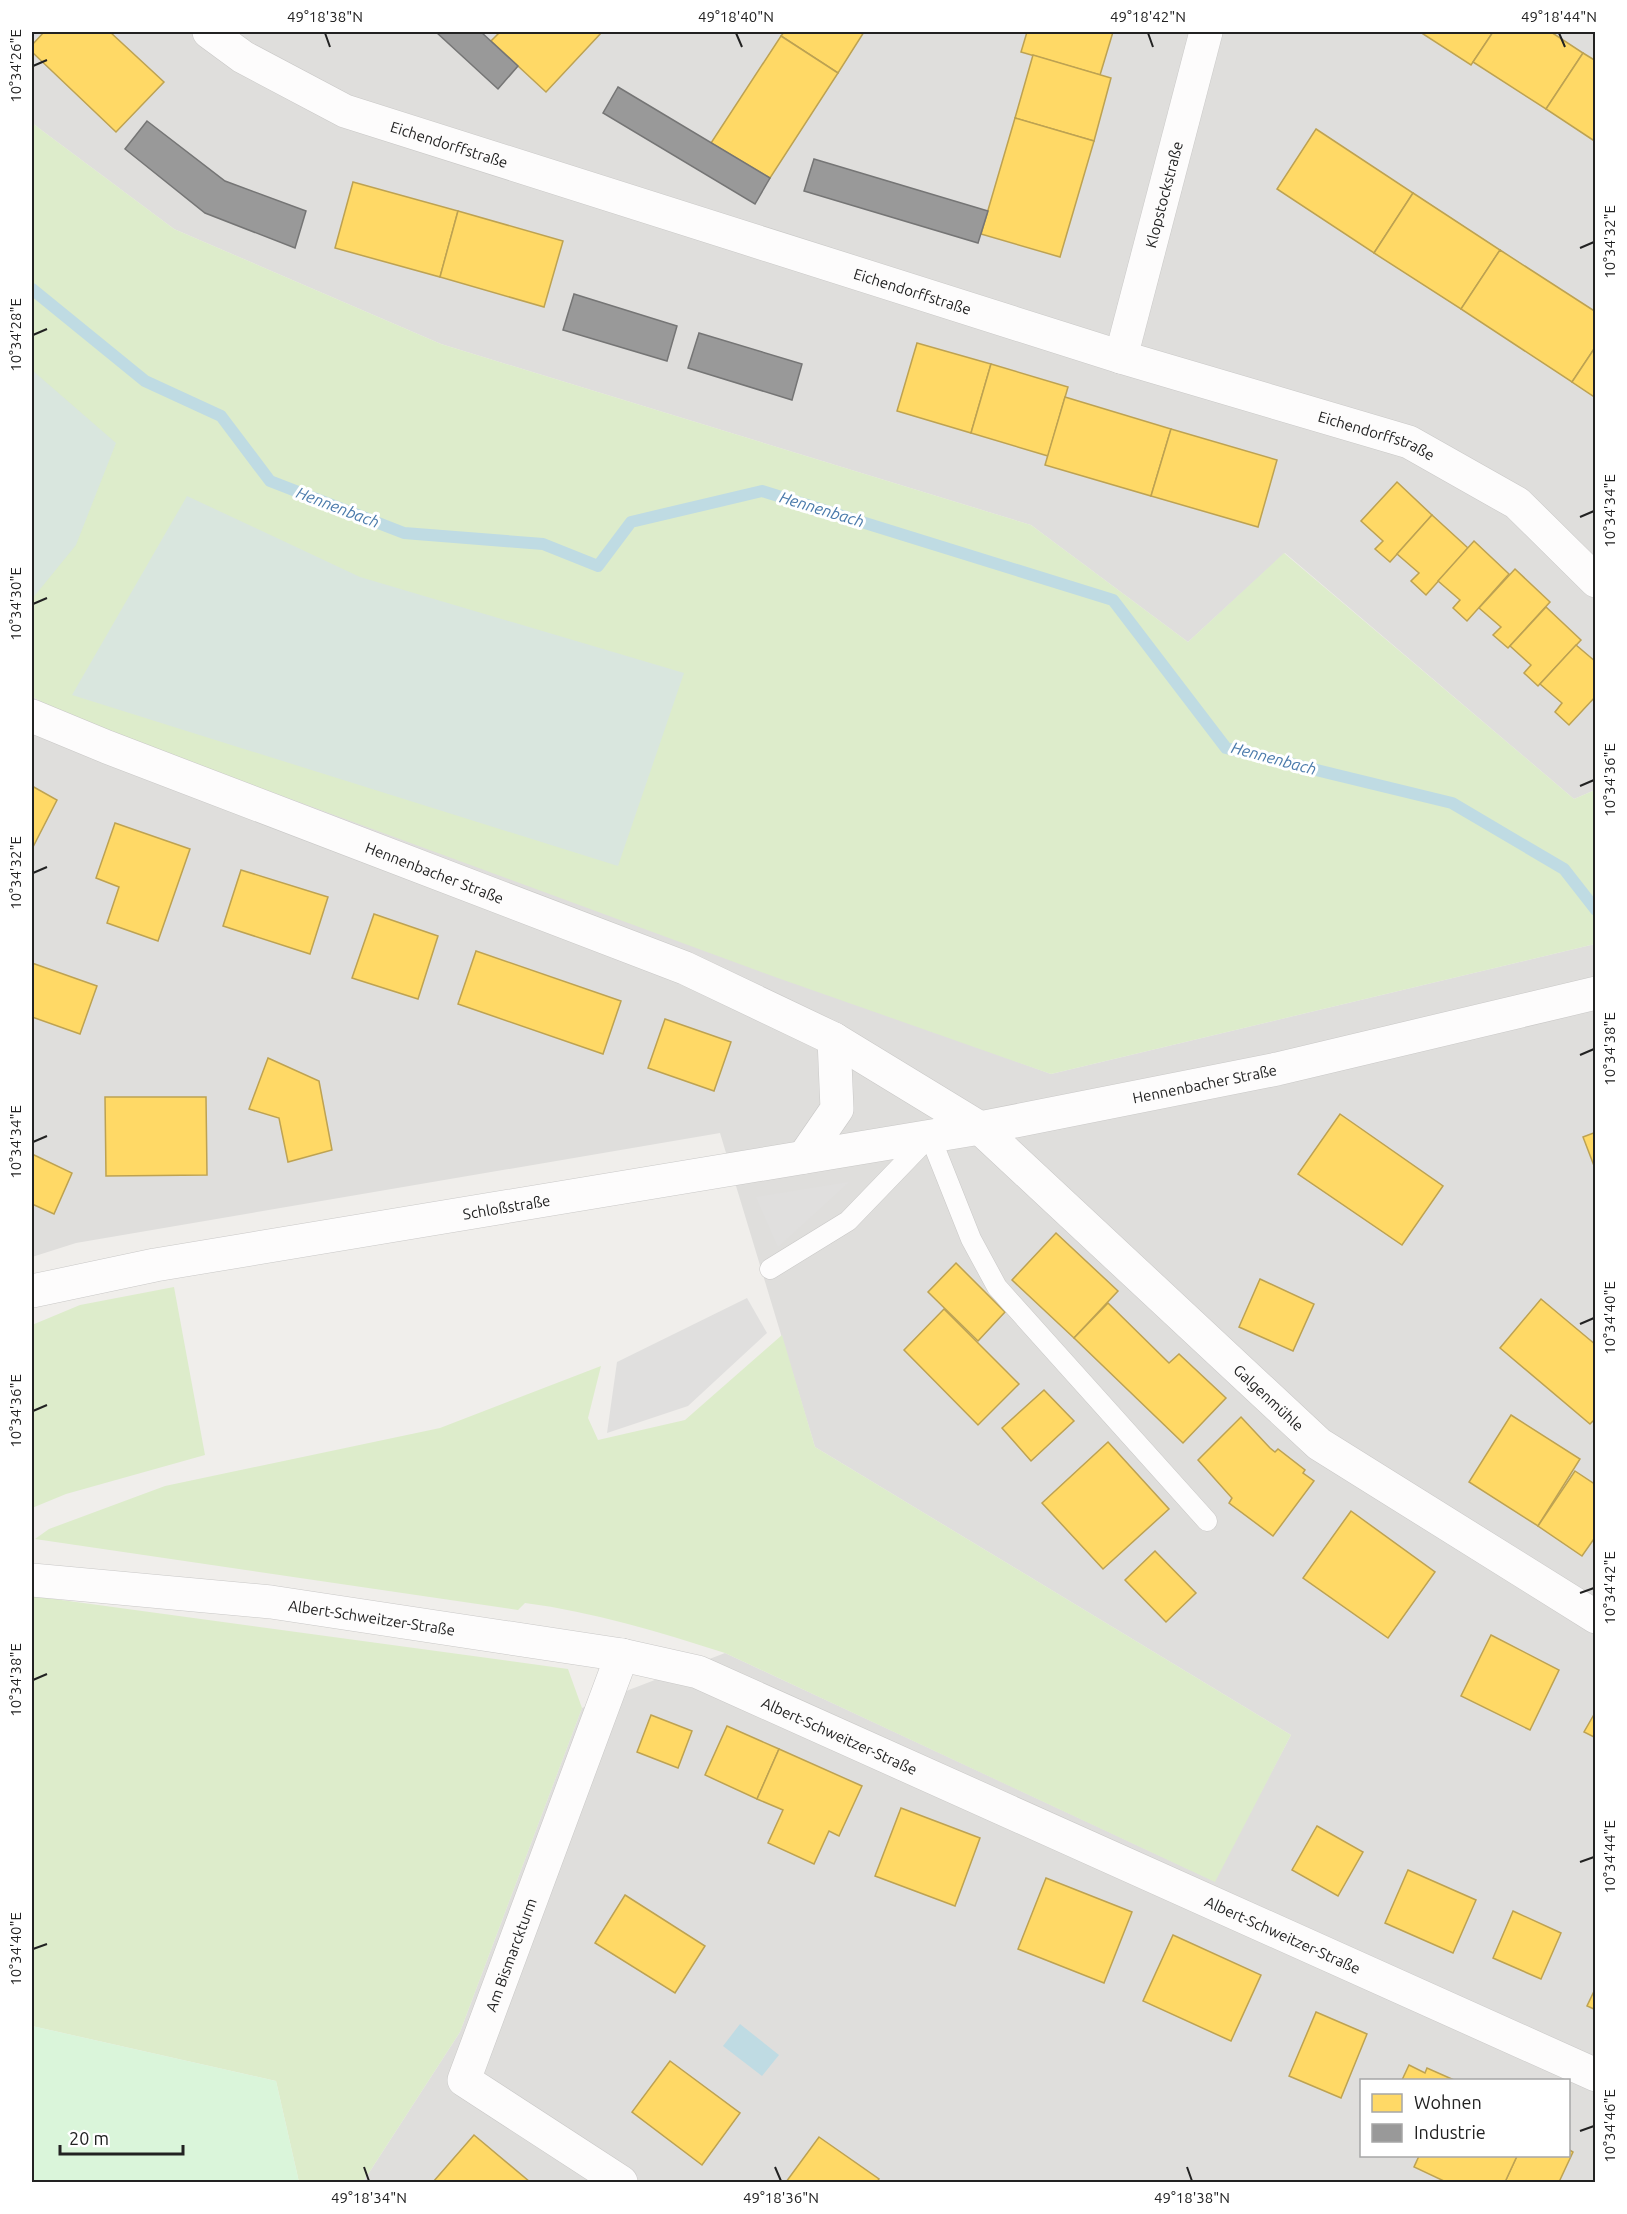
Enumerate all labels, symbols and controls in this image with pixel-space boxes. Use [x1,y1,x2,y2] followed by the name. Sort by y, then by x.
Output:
[287,8,363,25] text: 49°18'38"N
[698,8,774,25] text: 49°18'40"N
[1110,8,1186,25] text: 49°18'42"N
[1521,8,1597,25] text: 49°18'44"N
[7,29,24,103] text: 10°34'26"E
[388,117,510,171] street label: Eichendorffstraße
[1141,139,1186,250] street label: Klopstockstraße
[1601,205,1618,279] text: 10°34'32"E
[852,264,973,318] street label: Eichendorffstraße
[7,298,24,372] text: 10°34'28"E
[1316,407,1438,463] street label: Eichendorffstraße
[1601,474,1618,548] text: 10°34'34"E
[294,483,382,531] water label: Hennenbach
[778,488,866,530] water label: Hennenbach
[7,567,24,641] text: 10°34'30"E
[1229,738,1319,778] water label: Hennenbach
[1601,743,1618,817] text: 10°34'36"E
[7,836,24,910] text: 10°34'32"E
[363,838,506,906] street label: Hennenbacher Straße
[1601,1012,1618,1086] text: 10°34'38"E
[1131,1061,1278,1106] street label: Hennenbacher Straße
[7,1105,24,1179] text: 10°34'34"E
[462,1191,551,1222] street label: Schloßstraße
[1601,1281,1618,1355] text: 10°34'40"E
[1230,1361,1307,1434] street label: Galgenmühle
[7,1374,24,1448] text: 10°34'36"E
[1601,1551,1618,1625] text: 10°34'42"E
[287,1596,456,1638] street label: Albert-Schweitzer-Straße
[7,1643,24,1717] text: 10°34'38"E
[759,1693,920,1778] street label: Albert-Schweitzer-Straße
[1601,1820,1618,1894] text: 10°34'44"E
[1203,1892,1363,1977] street label: Albert-Schweitzer-Straße
[482,1895,539,2014] street label: Am Bismarckturm
[7,1912,24,1986] text: 10°34'40"E
[1360,2079,1570,2157] legend
[1601,2089,1618,2163] text: 10°34'46"E
[1414,2092,1482,2112] text: Wohnen
[60,2118,183,2156] scale bar
[1414,2122,1486,2142] text: Industrie
[69,2128,109,2148] text: 20 m
[331,2189,407,2206] text: 49°18'34"N
[743,2189,819,2206] text: 49°18'36"N
[1154,2189,1230,2206] text: 49°18'38"N

